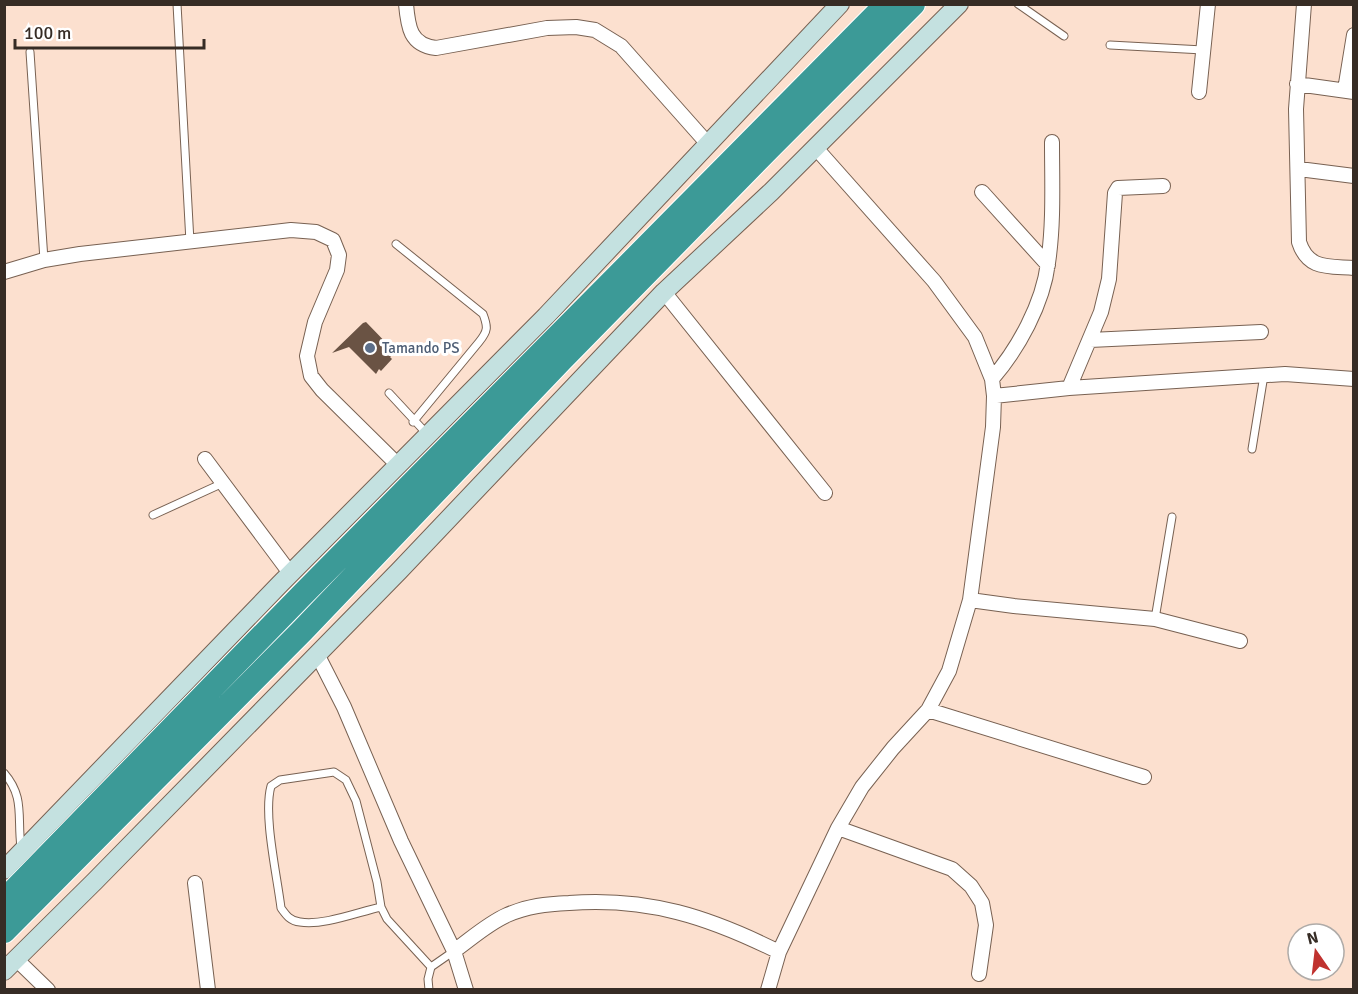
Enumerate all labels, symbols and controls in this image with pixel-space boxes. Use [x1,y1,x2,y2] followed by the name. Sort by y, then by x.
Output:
[15,12,204,50] scale bar
[24,22,71,44] text: 100 m
[382,339,460,357] place label: Tamando PS
[363,341,377,355] marker: Tamando PS
[1286,922,1346,982] north arrow
[1305,927,1320,949] text: N

